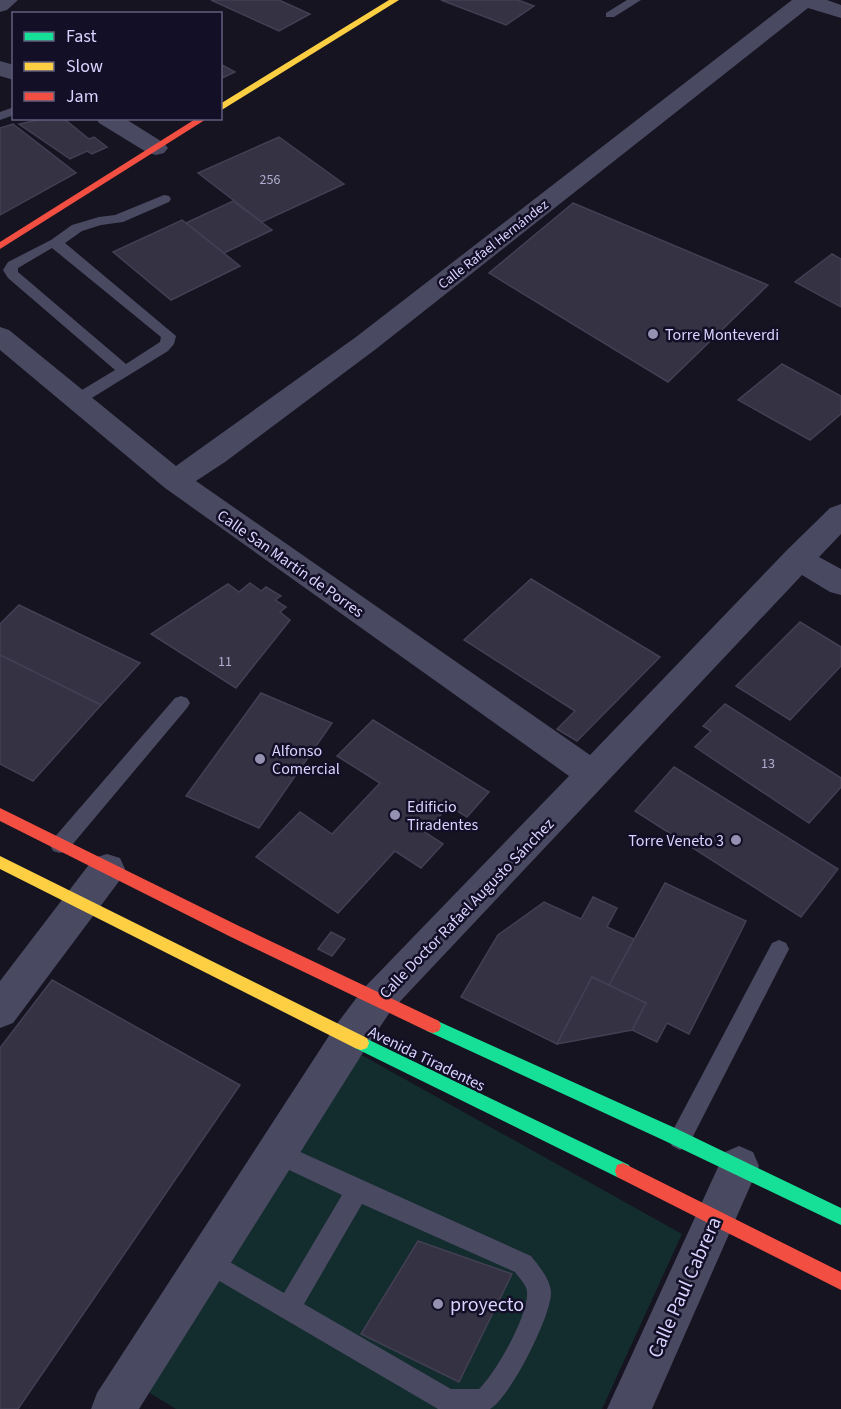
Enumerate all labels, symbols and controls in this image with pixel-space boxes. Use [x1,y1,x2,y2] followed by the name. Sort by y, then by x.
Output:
[12,12,222,120] legend
[66,24,97,49] text: Fast
[66,54,103,79] text: Slow
[66,84,99,109] text: Jam
[260,170,280,190] house number: 256
[434,195,553,294] street label: Calle Rafael Hernández
[665,324,779,346] place label: Torre Monteverdi
[646,327,660,341] marker: Torre Monteverdi
[213,505,368,623] street label: Calle San Martín de Porres
[218,652,232,672] house number: 11
[272,740,340,780] place label: Alfonso Comercial
[253,752,267,766] marker: Alfonso Comercial
[761,754,775,774] house number: 13
[407,796,478,836] place label: Edificio Tiradentes
[388,808,402,822] marker: Edificio Tiradentes
[374,813,559,1004] street label: Calle Doctor Rafael Augusto Sánchez
[628,830,724,852] place label: Torre Veneto 3
[729,833,743,847] marker: Torre Veneto 3
[364,1021,489,1097] street label: Avenida Tiradentes
[641,1212,729,1362] street label: Calle Paul Cabrera
[450,1291,524,1319] place label: proyecto
[431,1297,445,1311] marker: proyecto

